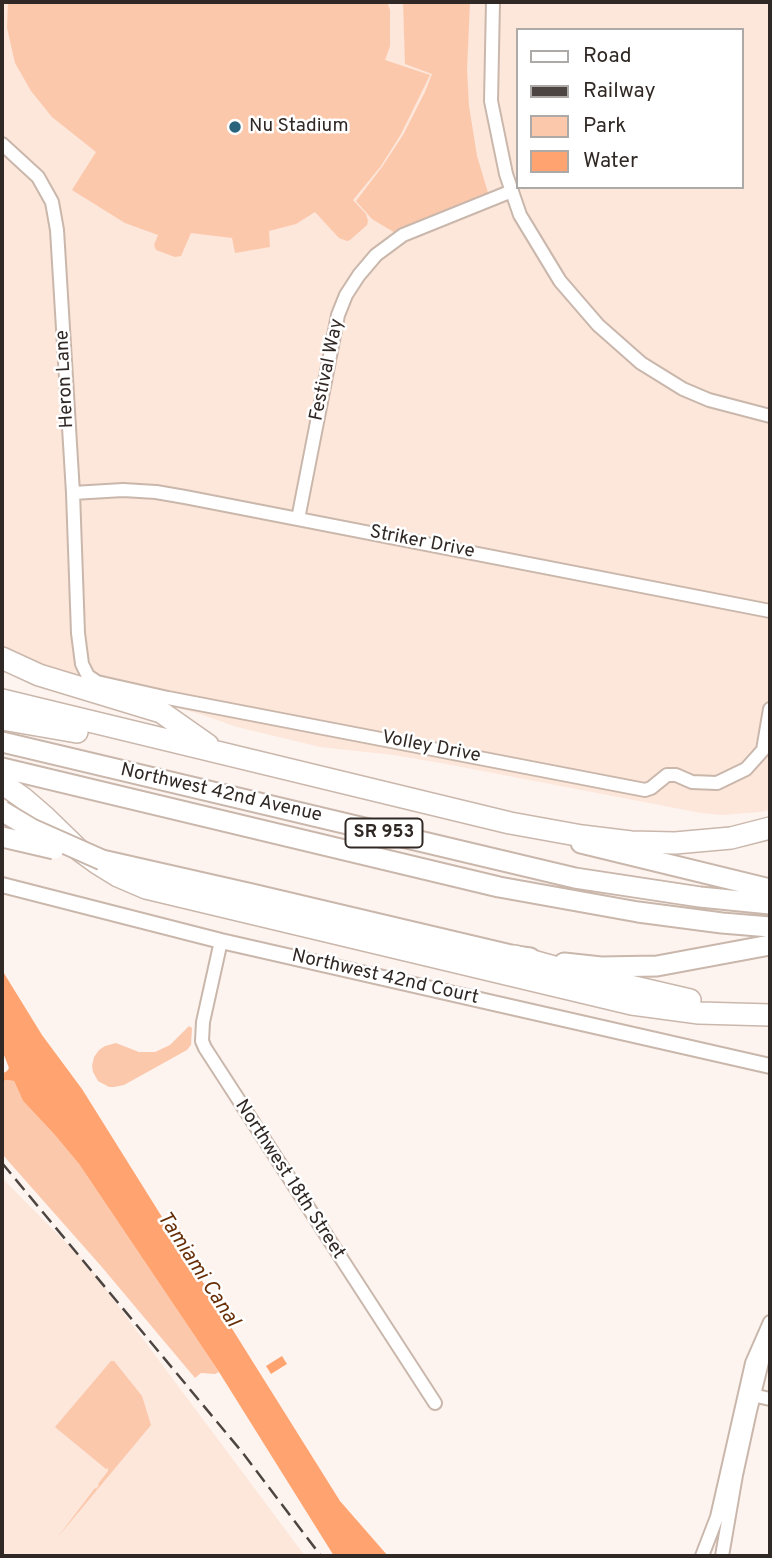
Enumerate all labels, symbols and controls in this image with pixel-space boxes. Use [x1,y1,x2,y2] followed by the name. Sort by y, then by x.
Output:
[516,28,744,189] legend
[583,43,632,70] text: Road
[583,78,656,105] text: Railway
[583,113,626,140] text: Park
[249,116,349,138] place label: Nu Stadium
[227,119,243,135] marker: Nu Stadium
[583,148,638,175] text: Water
[306,317,350,423] street label: Festival Way
[52,329,80,429] street label: Heron Lane
[368,522,476,564] street label: Striker Drive
[379,727,483,769] street label: Volley Drive
[118,760,324,828] street label: Northwest 42nd Avenue
[346,818,422,848] road number: SR 953
[289,945,481,1011] street label: Northwest 42nd Court
[229,1096,349,1264] street label: Northwest 18th Street
[150,1207,244,1333] water label: Tamiami Canal

